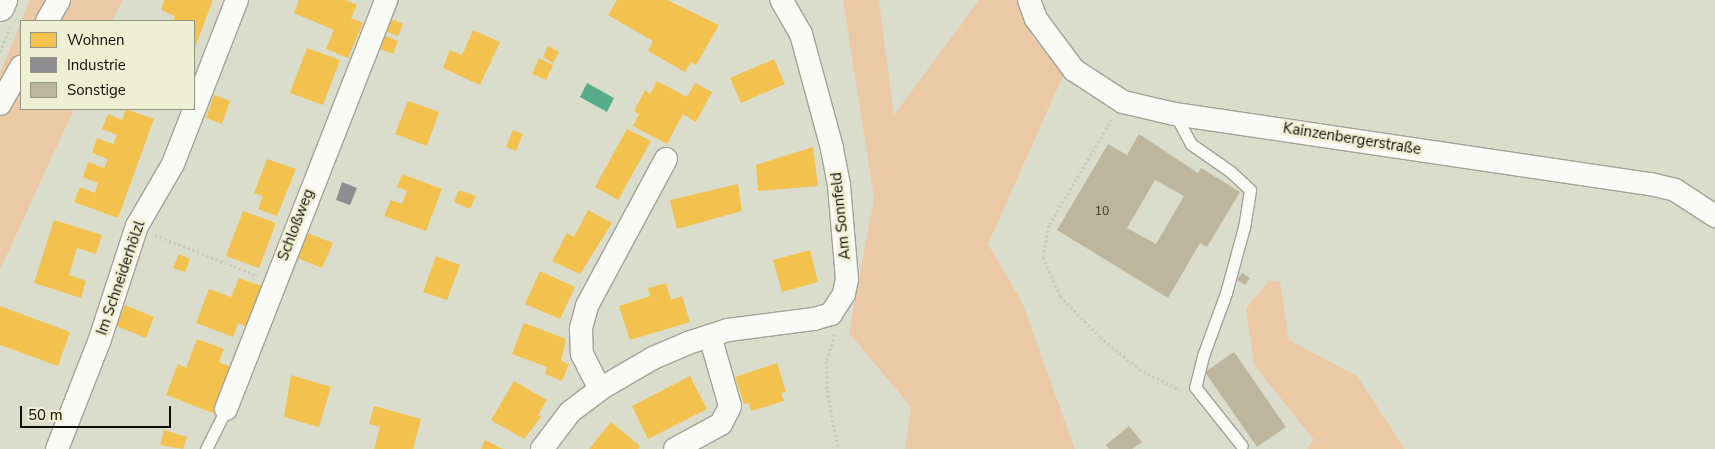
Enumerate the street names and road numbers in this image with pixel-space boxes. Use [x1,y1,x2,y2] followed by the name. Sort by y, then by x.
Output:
[1282,119,1422,159] street label: Kainzenbergerstraße
[827,171,855,261] street label: Am Sonnfeld
[274,187,318,263] street label: Schloßweg
[93,218,149,338] street label: Im Schneiderhölzl

